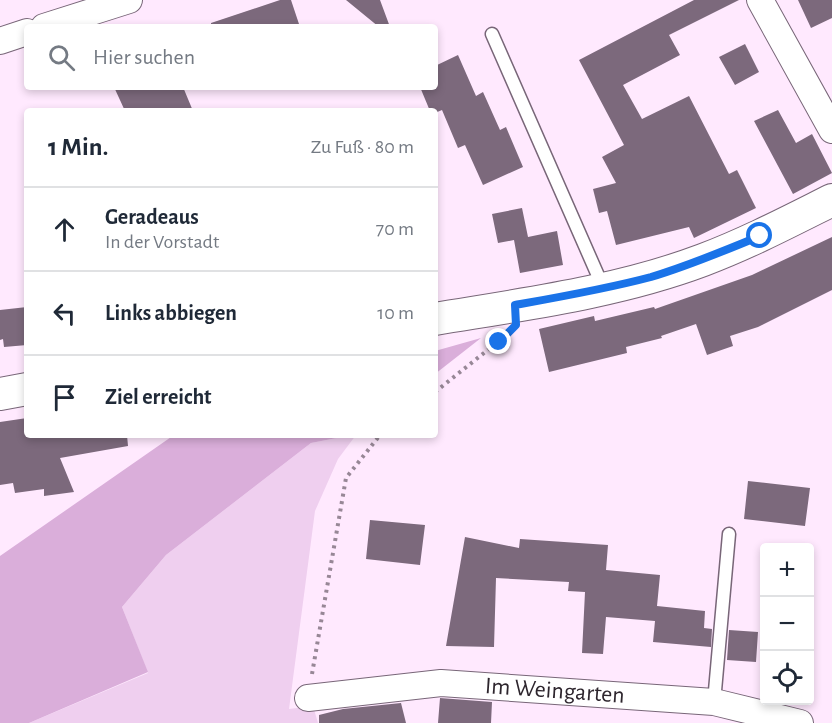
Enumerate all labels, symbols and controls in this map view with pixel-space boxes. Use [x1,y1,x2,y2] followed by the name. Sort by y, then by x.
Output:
[24,24,438,90] search box
[45,41,78,74] icon: search
[93,46,195,68] text: Hier suchen
[48,134,109,160] text: 1 Min.
[311,137,414,157] text: Zu Fuß · 80 m
[105,206,199,228] text: Geradeaus
[48,213,81,246] icon: ahead
[376,219,414,239] text: 70 m
[746,222,772,248] route start
[105,232,219,252] text: In der Vorstadt
[48,297,81,330] icon: left
[105,302,237,324] text: Links abbiegen
[377,303,414,323] text: 10 m
[485,328,511,354] route end
[48,381,81,414] icon: arrive
[105,386,212,408] text: Ziel erreicht
[760,543,814,705] map controls
[760,543,814,597] button: +
[760,597,814,651] button: −
[760,651,814,705] button: locate
[484,674,625,708] street label: Im Weingarten

